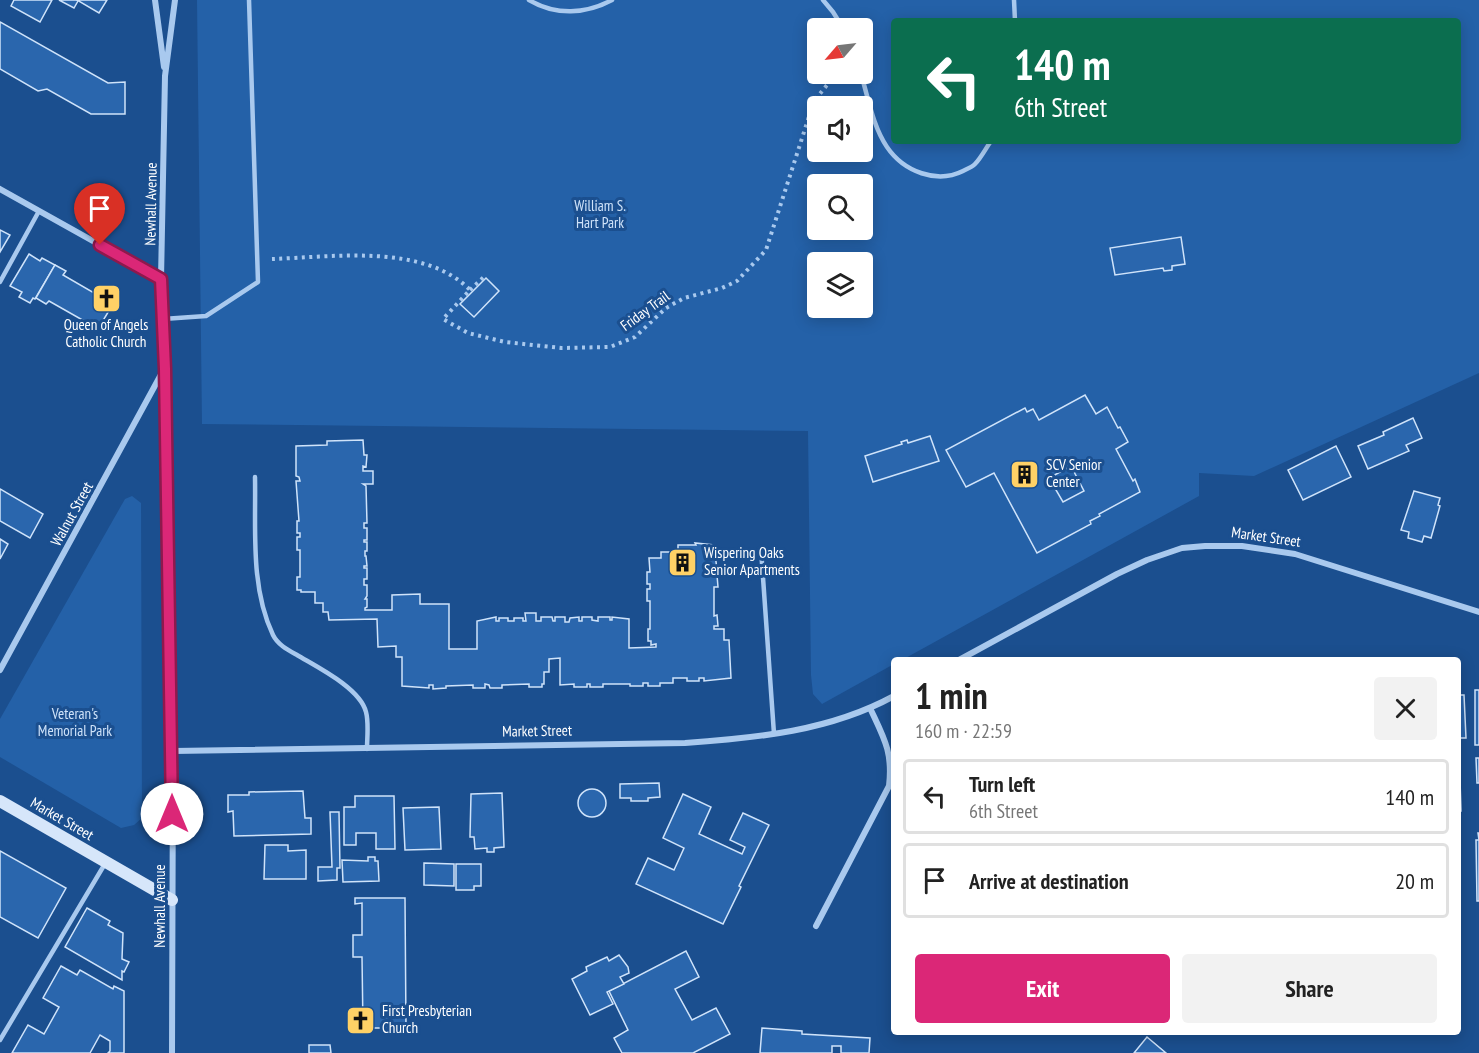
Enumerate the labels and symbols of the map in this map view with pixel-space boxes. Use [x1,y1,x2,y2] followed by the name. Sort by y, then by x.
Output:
[807,18,873,84] north arrow
[140,162,161,246] street label: Newhall Avenue
[74,183,125,245] pin
[574,196,626,232] park label: William S. Hart Park
[90,282,122,314] church icon: Queen of Angels Catholic Church
[616,286,673,335] street label: Friday Trail
[64,315,148,351] place label: Queen of Angels Catholic Church
[1046,455,1103,491] place label: SCV Senior Center
[1009,458,1041,490] building icon: SCV Senior Center
[46,478,97,549] street label: Walnut Street
[1230,522,1302,551] street label: Market Street
[704,543,800,579] place label: Wispering Oaks Senior Apartments
[667,546,699,578] building icon: Wispering Oaks Senior Apartments
[38,704,112,740] park label: Veteran's Memorial Park
[502,720,572,741] street label: Market Street
[140,782,204,846] position arrow
[27,793,97,844] street label: Market Street
[150,864,169,948] street label: Newhall Avenue
[382,1001,472,1037] place label: First Presbyterian Church
[345,1004,377,1036] church icon: First Presbyterian Church

